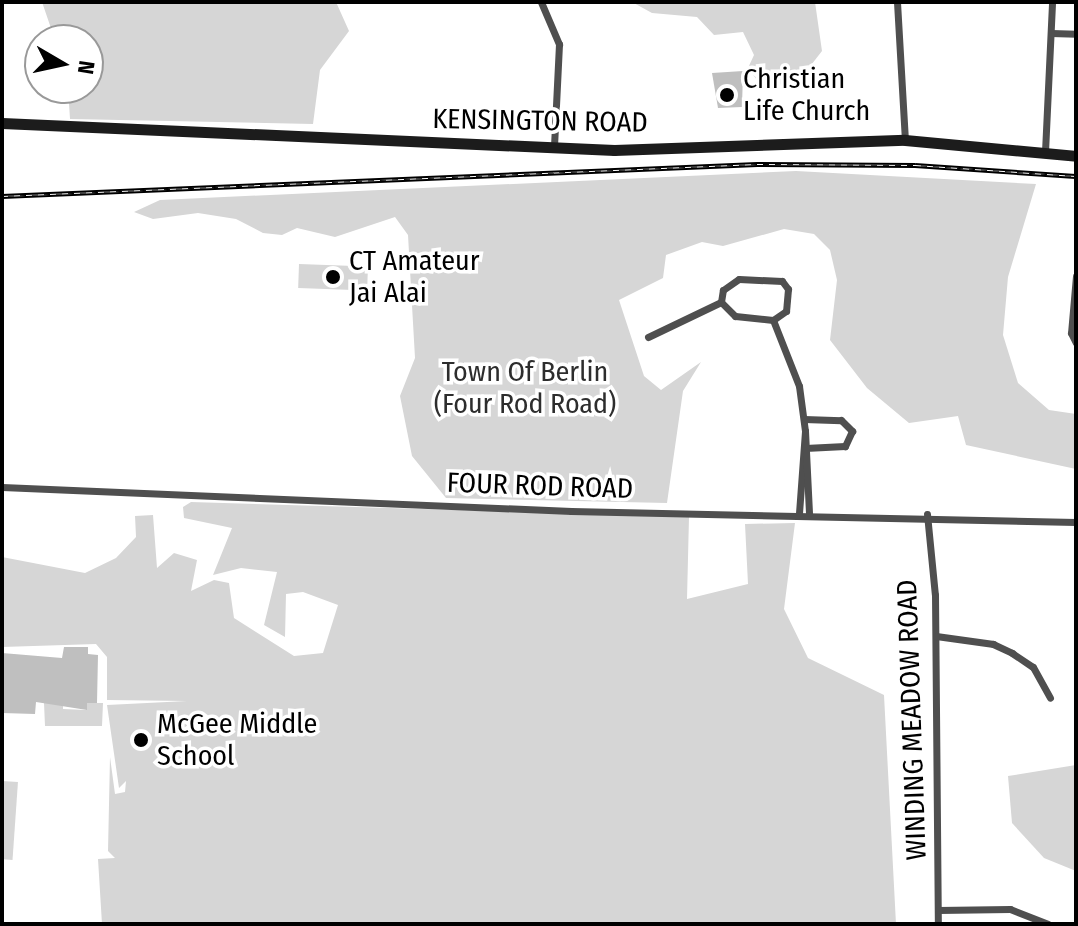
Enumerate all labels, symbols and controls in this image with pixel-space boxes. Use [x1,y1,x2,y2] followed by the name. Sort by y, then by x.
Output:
[24,24,104,104] north arrow
[72,59,101,76] text: N
[743,62,870,128] place label: Christian Life Church
[718,86,736,104] marker: Christian Life Church
[432,102,648,140] street label: KENSINGTON ROAD
[349,244,479,310] place label: CT Amateur Jai Alai
[324,268,342,286] marker: CT Amateur Jai Alai
[434,355,616,421] park label: Town Of Berlin (Four Rod Road)
[446,466,634,506] street label: FOUR ROD ROAD
[890,579,934,861] street label: WINDING MEADOW ROAD
[157,707,317,773] place label: McGee Middle School
[132,731,150,749] marker: McGee Middle School

